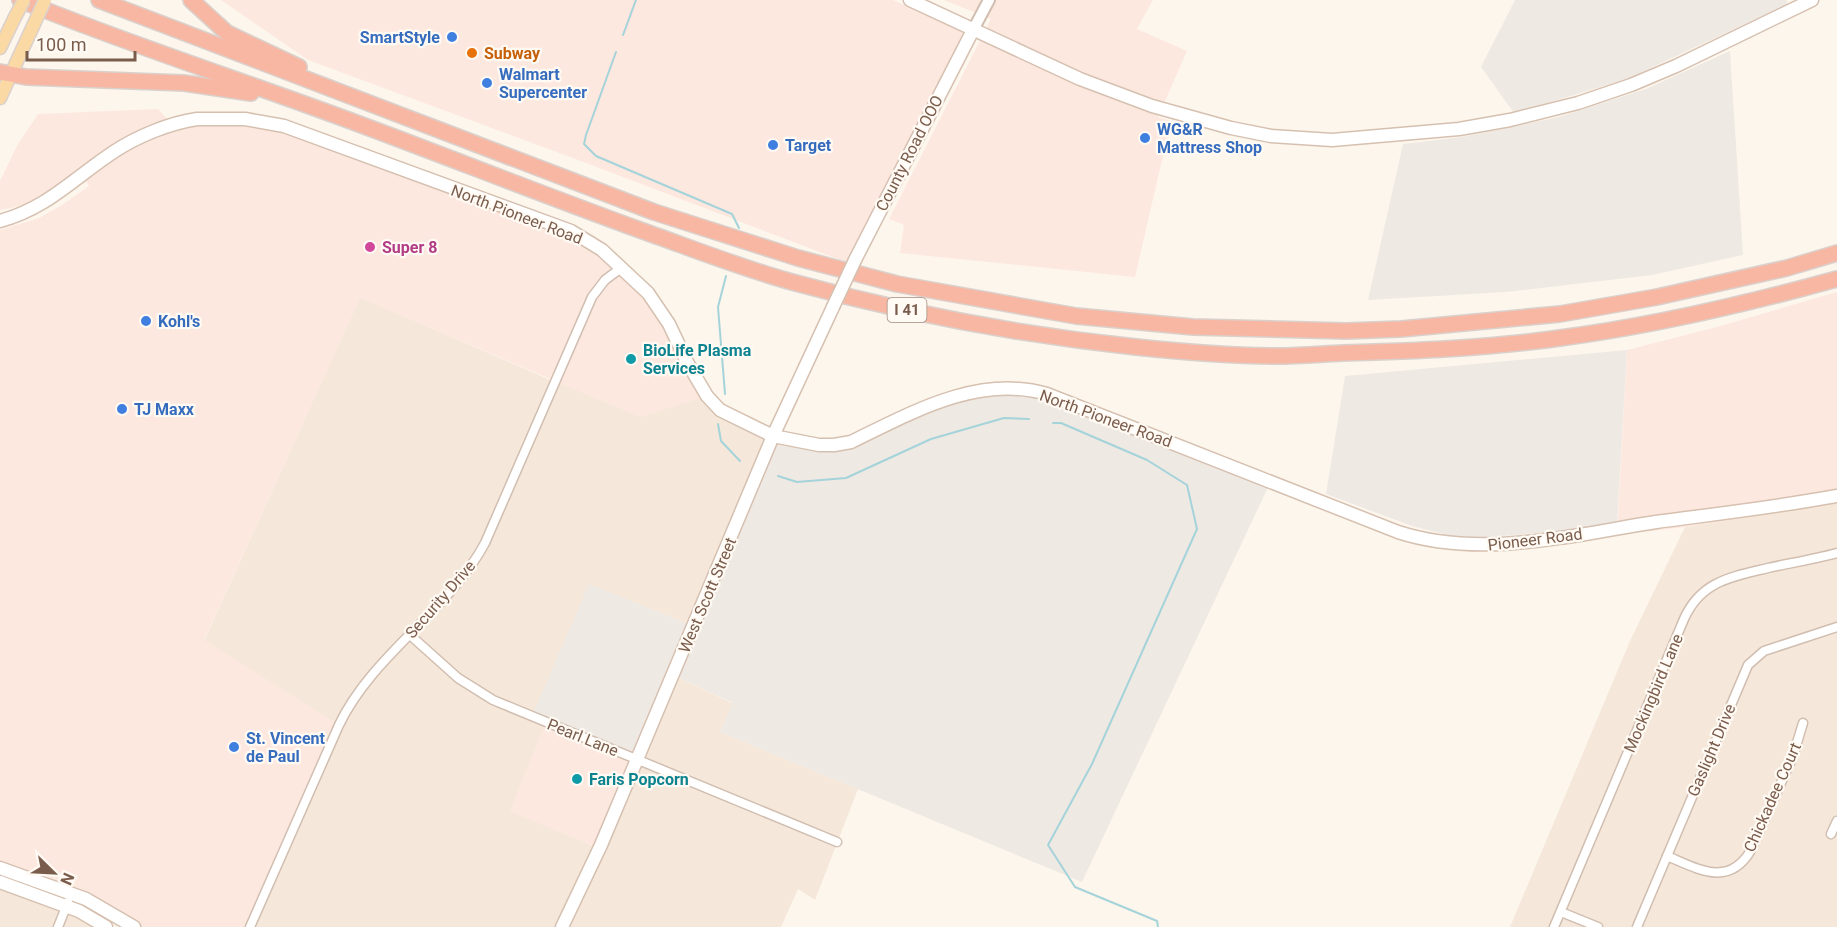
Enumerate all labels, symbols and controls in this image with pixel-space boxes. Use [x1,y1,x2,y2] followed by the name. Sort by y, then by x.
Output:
[27,24,135,62] scale bar
[360,28,440,47] place label: SmartStyle
[445,30,459,44] marker: SmartStyle
[36,34,87,55] text: 100 m
[484,44,541,63] place label: Subway
[465,46,479,60] marker: Subway
[499,65,587,102] place label: Walmart Supercenter
[480,76,494,90] marker: Walmart Supercenter
[872,92,947,214] street label: County Road OOO
[1157,120,1262,157] place label: WG&R Mattress Shop
[1138,131,1152,145] marker: WG&R Mattress Shop
[785,136,832,155] place label: Target
[766,138,780,152] marker: Target
[448,181,585,248] street label: North Pioneer Road
[382,238,437,257] place label: Super 8
[363,240,377,254] marker: Super 8
[888,298,926,322] road number: I 41
[158,312,200,331] place label: Kohl's
[139,314,153,328] marker: Kohl's
[643,341,752,378] place label: BioLife Plasma Services
[624,352,638,366] marker: BioLife Plasma Services
[1037,386,1175,451] street label: North Pioneer Road
[134,400,195,419] place label: TJ Maxx
[115,402,129,416] marker: TJ Maxx
[1487,524,1583,555] street label: Pioneer Road
[675,535,740,656] street label: West Scott Street
[401,556,479,642] street label: Security Drive
[1620,631,1687,755] street label: Mockingbird Lane
[1683,701,1739,799] street label: Gaslight Drive
[544,715,621,760] street label: Pearl Lane
[246,729,325,766] place label: St. Vincent de Paul
[227,740,241,754] marker: St. Vincent de Paul
[1740,740,1805,855] street label: Chickadee Court
[589,770,689,789] place label: Faris Popcorn
[570,772,584,786] marker: Faris Popcorn
[24,843,84,903] north arrow
[56,870,78,888] text: N

